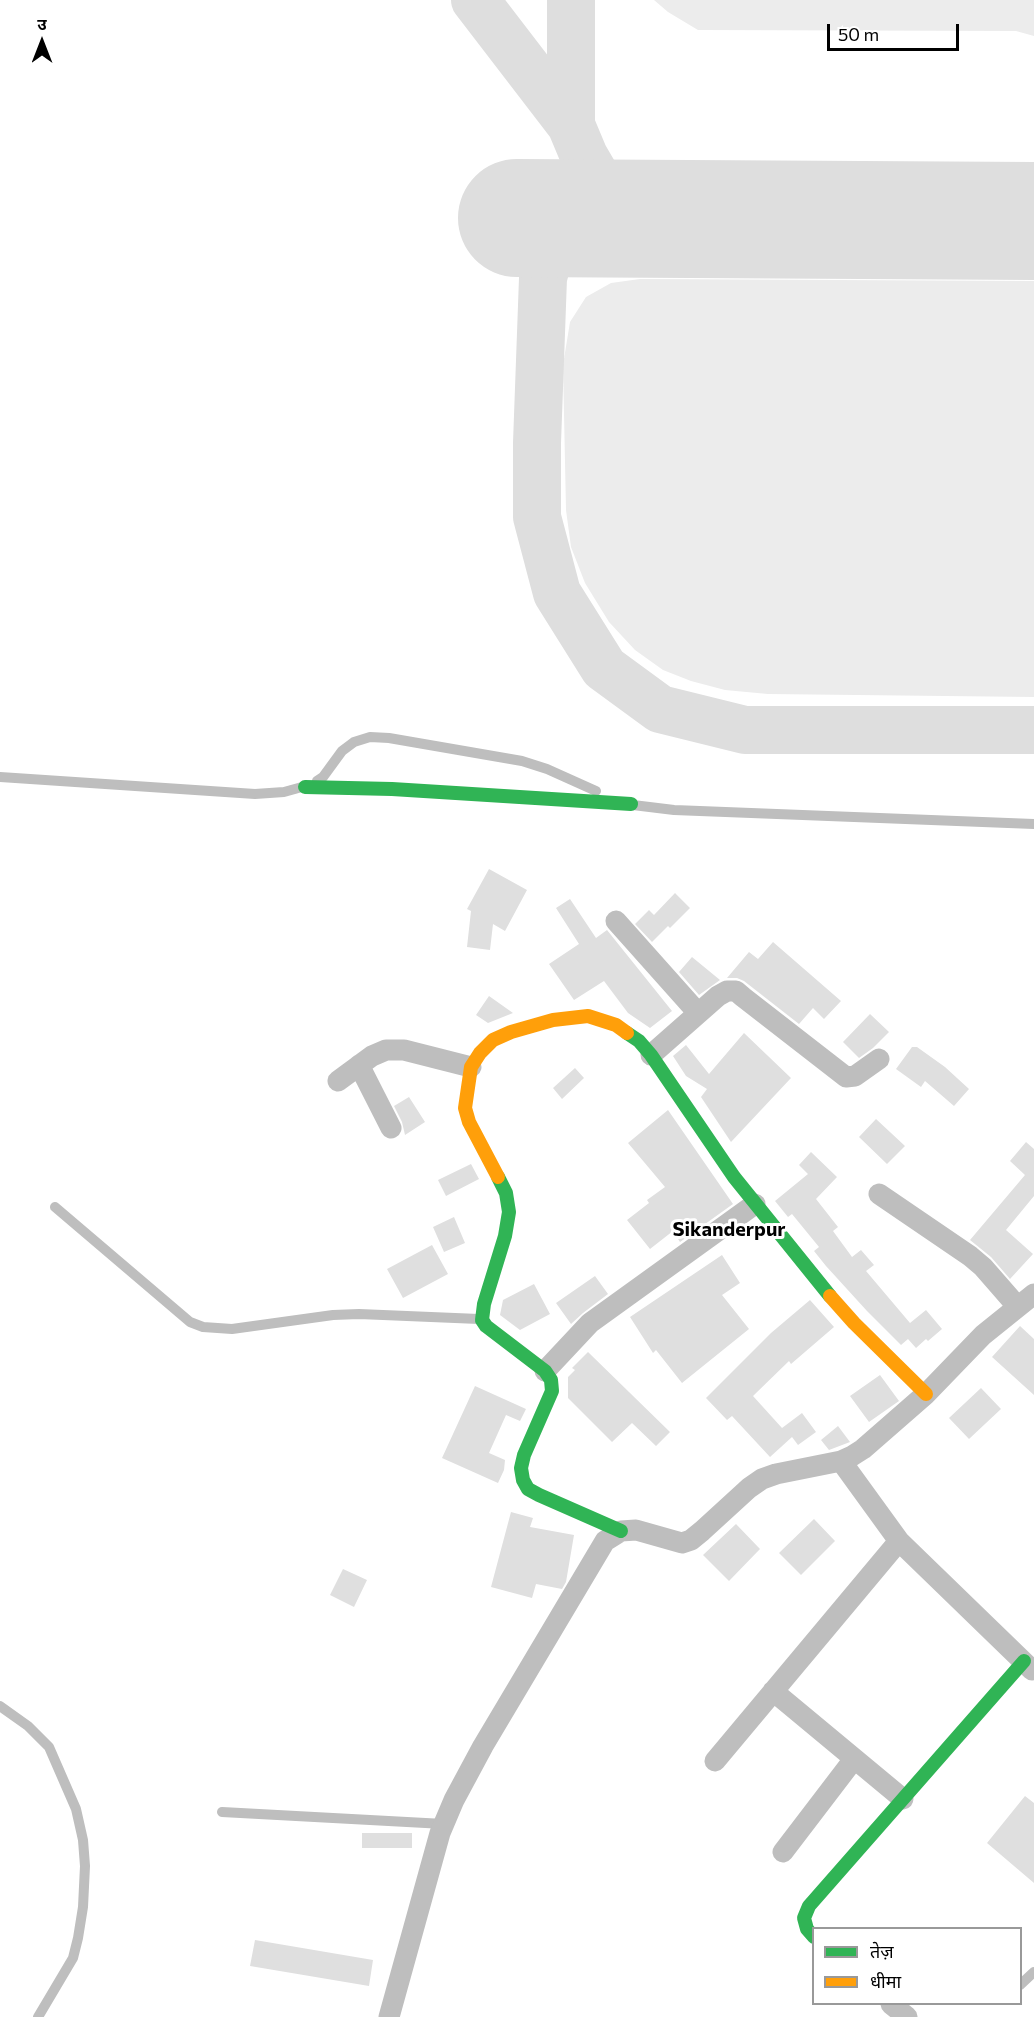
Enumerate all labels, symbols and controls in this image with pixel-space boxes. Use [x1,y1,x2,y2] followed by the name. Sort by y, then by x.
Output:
[12,12,72,72] north arrow
[830,12,962,50] scale bar
[37,14,47,33] text: उ
[838,23,879,45] text: 50 m
[672,1217,786,1241] district label: Sikanderpur
[812,1927,1022,2005] legend
[870,1940,894,1962] text: तेज़
[870,1970,901,1992] text: धीमा

